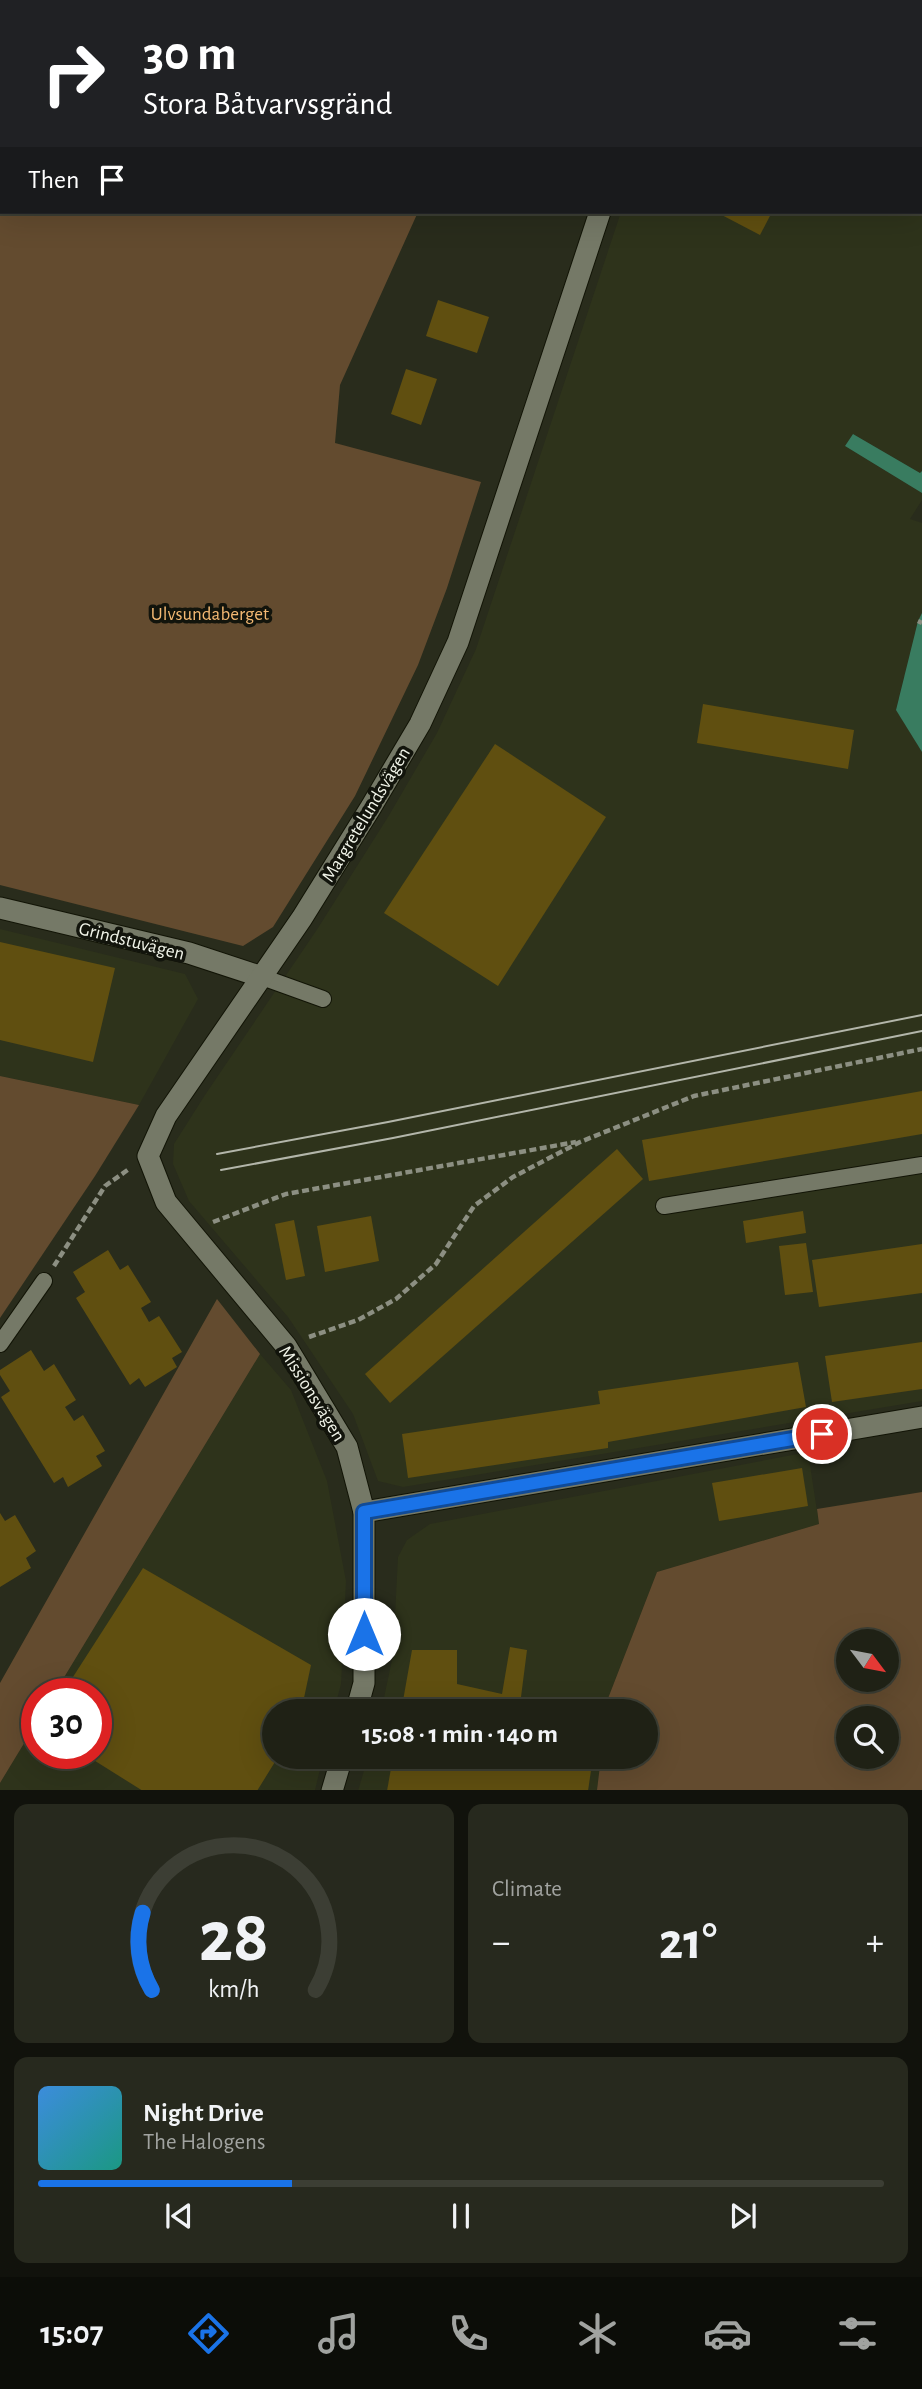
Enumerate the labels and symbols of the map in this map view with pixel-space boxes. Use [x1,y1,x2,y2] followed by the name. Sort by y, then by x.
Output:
[151,605,269,624] park label: Ulvsundaberget
[319,744,414,885] street label: Margretelundsvägen
[77,919,186,964] street label: Grindstuvägen
[275,1343,349,1445] street label: Missionsvägen
[792,1404,852,1464] pin
[327,1597,401,1671] position arrow
[836,1629,900,1692] north arrow
[21,1678,112,1769] speed limit sign: 30

